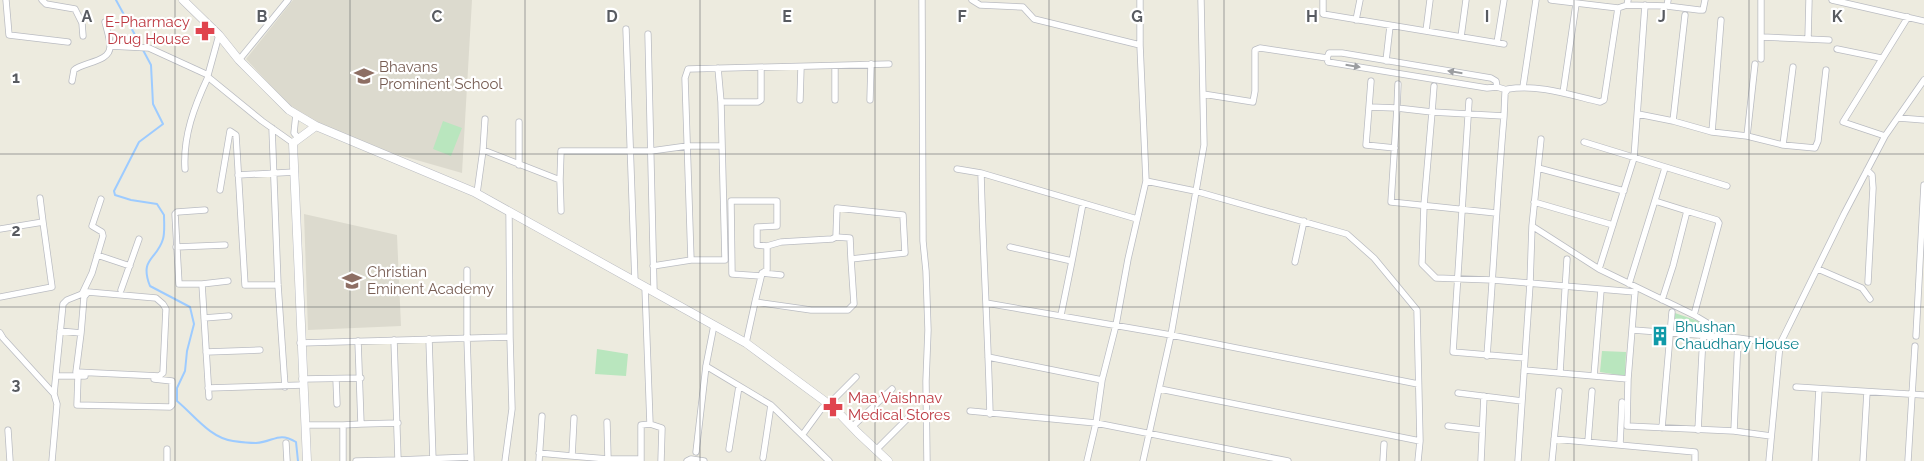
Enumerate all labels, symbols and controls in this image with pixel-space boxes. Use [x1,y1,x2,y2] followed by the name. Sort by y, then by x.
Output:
[82,7,93,26] text: A
[257,7,268,26] text: B
[432,7,443,26] text: C
[606,7,618,26] text: D
[782,7,792,26] text: E
[957,7,967,26] text: F
[1131,7,1143,26] text: G
[1306,7,1318,26] text: H
[1485,7,1489,26] text: I
[1658,7,1666,26] text: J
[1832,7,1843,26] text: K
[105,13,190,48] place label: E-Pharmacy Drug House
[194,20,216,42] pharmacy icon: E-Pharmacy Drug House
[379,58,503,93] place label: Bhavans Prominent School
[1346,63,1362,71] one-way arrow
[353,65,375,87] school or university icon: Bhavans Prominent School
[12,68,20,87] text: 1
[1446,68,1462,76] one-way arrow
[11,221,21,240] text: 2
[367,263,494,298] place label: Christian Eminent Academy
[341,270,363,292] school or university icon: Christian Eminent Academy
[1675,318,1799,353] place label: Bhushan Chaudhary House
[1649,325,1671,347] building icon: Bhushan Chaudhary House
[12,375,21,394] text: 3
[848,389,950,424] place label: Maa Vaishnav Medical Stores
[822,396,844,418] pharmacy icon: Maa Vaishnav Medical Stores

